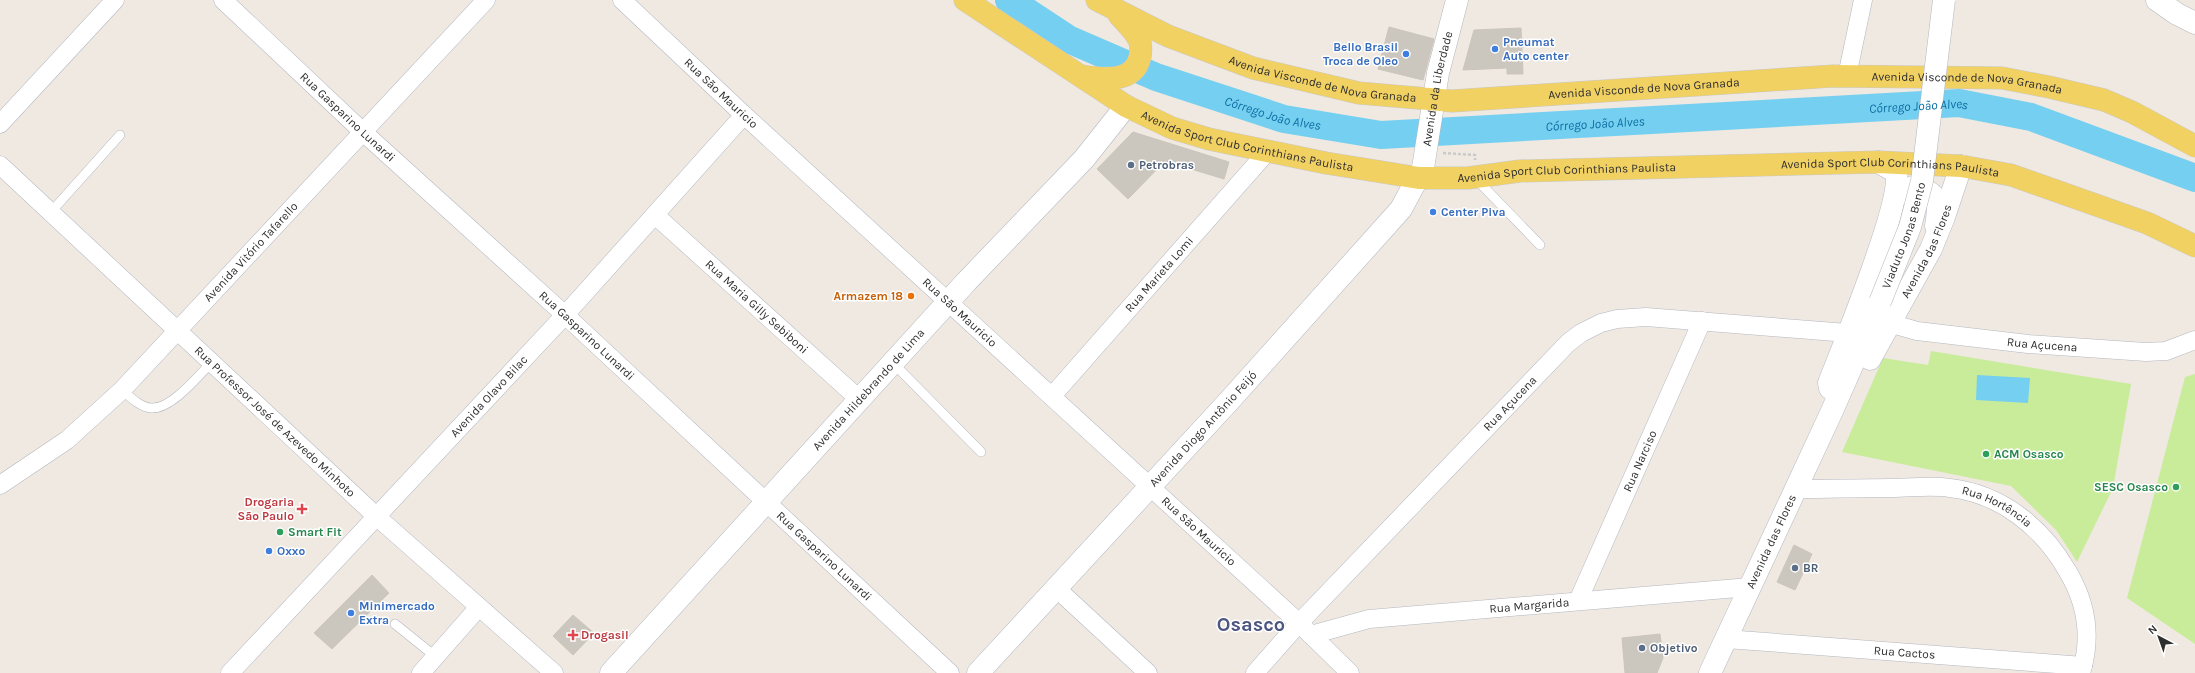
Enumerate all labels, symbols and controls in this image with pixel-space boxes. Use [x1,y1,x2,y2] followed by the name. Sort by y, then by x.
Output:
[1420,30,1456,147] street label: Avenida da Liberdade
[1503,35,1569,63] place label: Pneumat Auto center
[1323,40,1398,68] place label: Bello Brasil Troca de Oleo
[1490,44,1500,54] marker: Pneumat Auto center
[1401,49,1411,59] marker: Bello Brasil Troca de Oleo
[1227,53,1417,105] street label: Avenida Visconde de Nova Granada
[681,55,761,131] street label: Rua São Mauricio
[297,69,398,165] street label: Rua Gasparino Lunardi
[1872,69,2064,97] street label: Avenida Visconde de Nova Granada
[1548,75,1740,102] street label: Avenida Visconde de Nova Granada
[1223,93,1322,133] water label: Córrego João Alves
[1869,96,1969,116] water label: Córrego João Alves
[1139,107,1355,174] street label: Avenida Sport Club Corinthians Paulista
[1545,113,1645,134] water label: Córrego João Alves
[1781,155,2001,180] street label: Avenida Sport Club Corinthians Paulista
[1139,158,1194,172] place label: Petrobras
[1126,160,1136,170] marker: Petrobras
[1457,160,1676,185] street label: Avenida Sport Club Corinthians Paulista
[1879,181,1928,291] street label: Viaduto Jonas Bento
[201,199,301,305] street label: Avenida Vitório Tafarello
[1898,203,1955,300] street label: Avenida das Flores
[1441,205,1505,219] place label: Center Piva
[1428,207,1438,217] marker: Center Piva
[1122,234,1196,315] street label: Rua Marieta Lomi
[702,257,811,357] street label: Rua Maria Gilly Sebiboni
[920,275,1000,350] street label: Rua São Mauricio
[536,288,637,383] street label: Rua Gasparino Lunardi
[834,289,903,303] place label: Armazem 18
[906,291,916,301] marker: Armazem 18
[810,326,927,453] street label: Avenida Hildebrando de Lima
[2006,335,2078,354] street label: Rua Açucena
[192,343,358,500] street label: Rua Professor José de Azevedo Minhoto
[447,353,531,440] street label: Avenida Olavo Bilac
[1146,368,1260,490] street label: Avenida Diogo Antônio Feijó
[1480,373,1539,434] street label: Rua Açucena
[1620,428,1660,494] street label: Rua Narciso
[1994,447,2064,461] place label: ACM Osasco
[1981,449,1991,459] marker: ACM Osasco
[2094,480,2168,494] place label: SESC Osasco
[2171,482,2181,492] marker: SESC Osasco
[1961,483,2035,530] street label: Rua Hortência
[1743,492,1799,591] street label: Avenida das Flores
[1159,494,1239,569] street label: Rua São Mauricio
[238,495,294,523] place label: Drogaria São Paulo
[297,504,307,514] marker: Drogaria São Paulo
[774,508,875,604] street label: Rua Gasparino Lunardi
[288,525,342,539] place label: Smart Fit
[275,527,285,537] marker: Smart Fit
[277,544,305,558] place label: Oxxo
[264,546,274,556] marker: Oxxo
[1803,561,1819,575] place label: BR
[1790,563,1800,573] marker: BR
[1489,595,1570,616] street label: Rua Margarida
[359,599,435,627] place label: Minimercado Extra
[346,608,356,618] marker: Minimercado Extra
[1217,613,1285,636] district label: Osasco
[2139,617,2179,657] north arrow
[2146,622,2160,637] text: N
[581,628,629,642] place label: Drogasil
[568,630,578,640] marker: Drogasil
[1650,641,1698,655] place label: Objetivo
[1637,643,1647,653] marker: Objetivo
[1873,643,1936,662] street label: Rua Cactos

